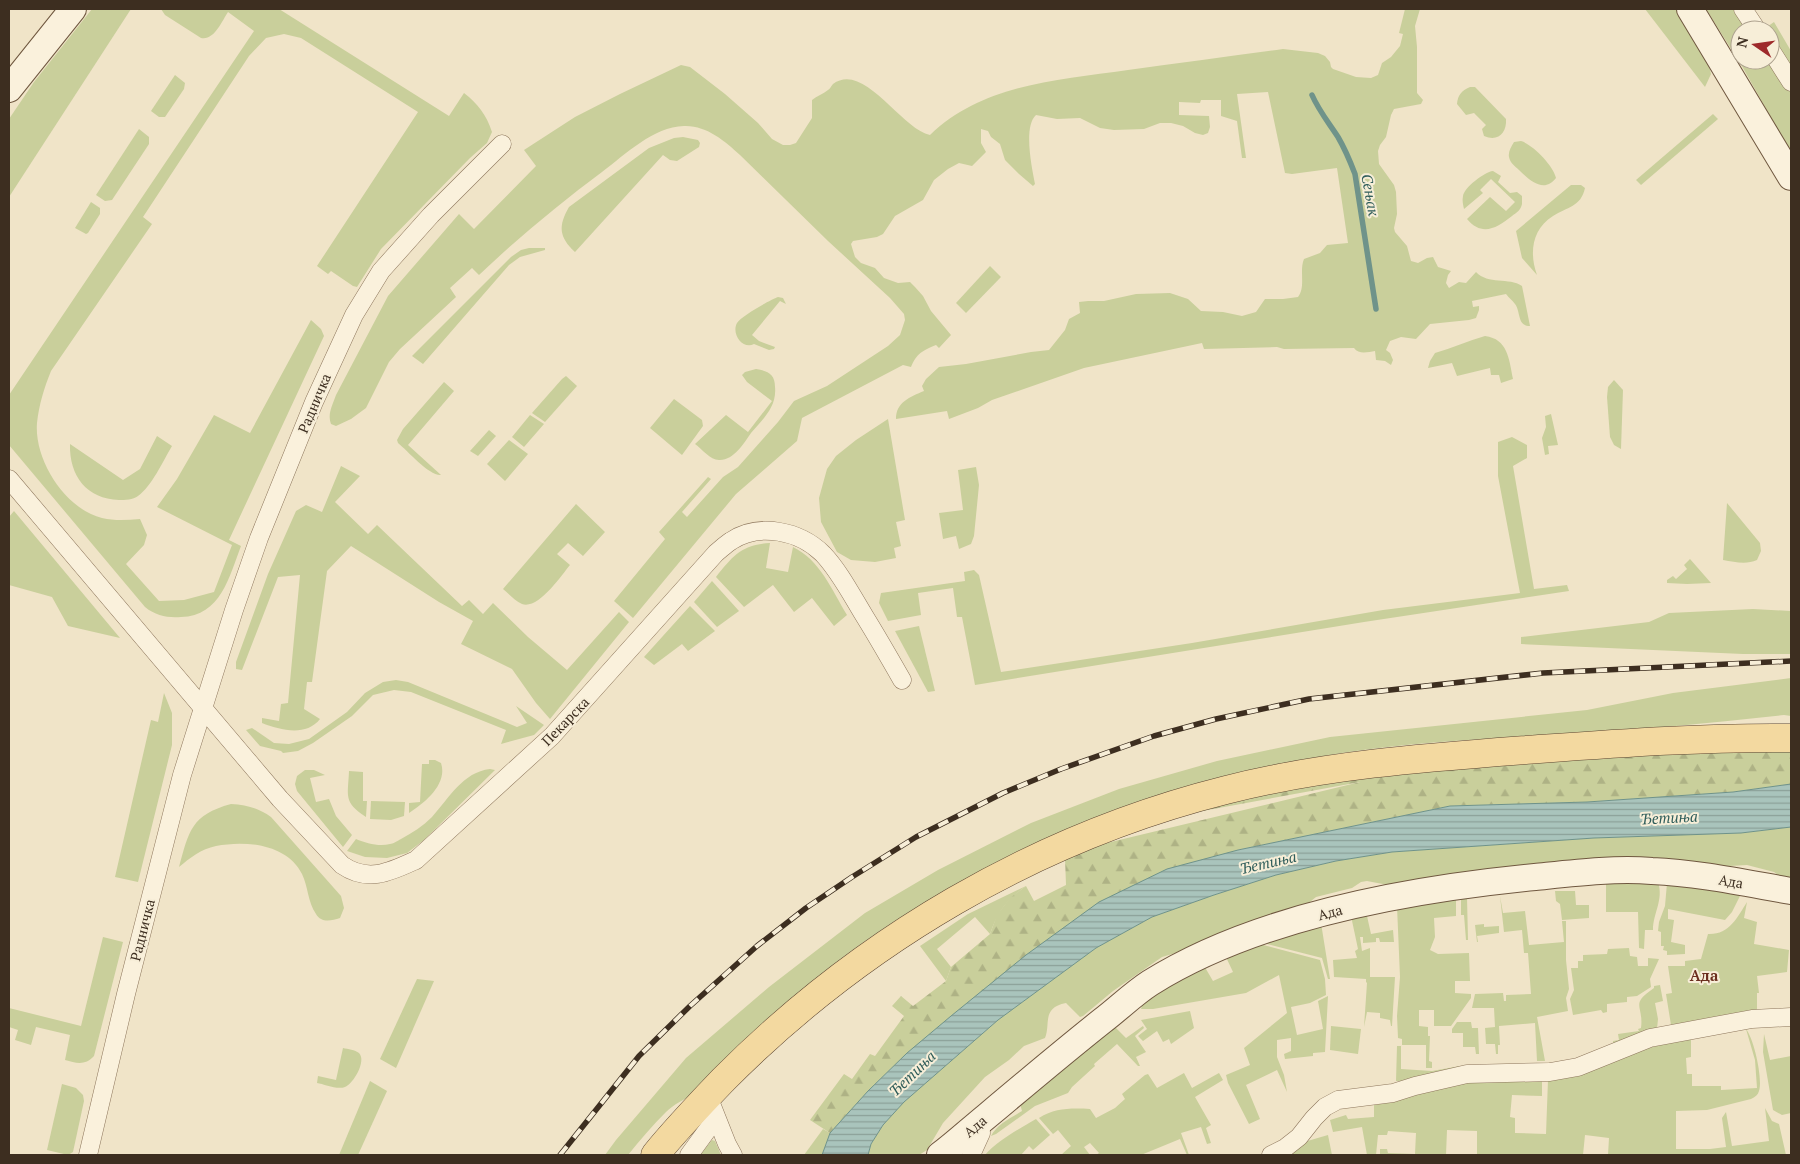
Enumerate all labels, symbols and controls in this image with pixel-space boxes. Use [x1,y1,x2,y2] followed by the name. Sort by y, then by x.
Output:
[1730,20,1780,70] north arrow
[1731,34,1752,49] text: N
[1357,172,1385,218] water label: Сењак
[293,370,335,436] street label: Радничка
[537,693,593,749] street label: Пекарска
[1640,806,1698,828] water label: Ђетиња
[1238,846,1298,878] water label: Ђетиња
[1717,870,1745,892] street label: Ада
[125,897,159,963] street label: Радничка
[1316,900,1344,924] street label: Ада
[1690,965,1719,985] district label: Ада
[884,1046,940,1100] water label: Ђетиња
[959,1111,991,1141] street label: Ада

